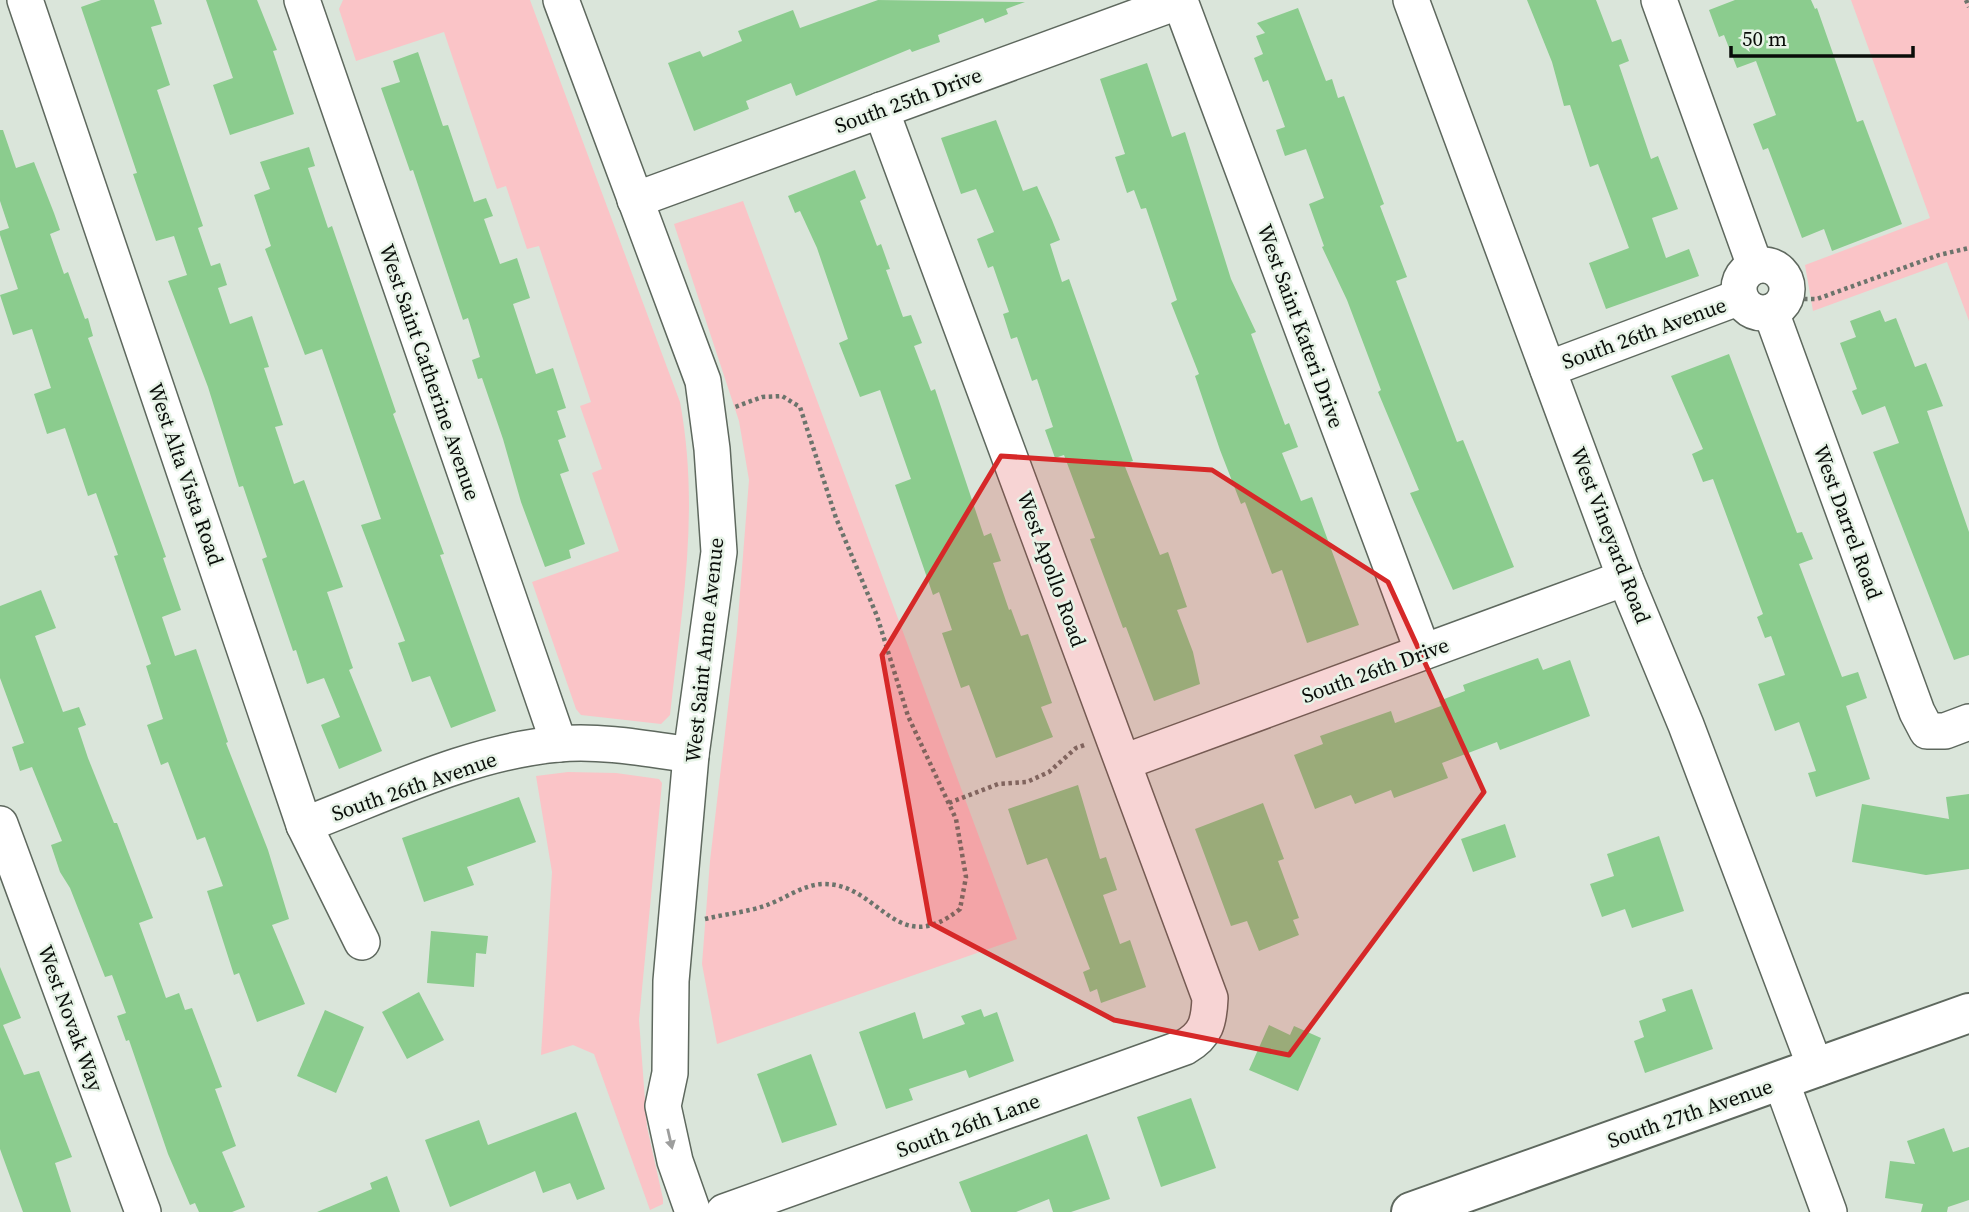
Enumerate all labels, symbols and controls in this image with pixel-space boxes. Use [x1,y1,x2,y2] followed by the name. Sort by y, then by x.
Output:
[1731,14,1913,58] scale bar
[1742,24,1787,53] text: 50 m
[830,60,986,140] street label: South 25th Drive
[1251,220,1351,432] street label: West Saint Kateri Drive
[373,240,487,504] street label: West Saint Catherine Avenue
[1558,290,1730,376] street label: South 26th Avenue
[141,379,231,569] street label: West Alta Vista Road
[1807,441,1889,603] street label: West Darrel Road
[1564,443,1658,627] street label: West Vineyard Road
[1010,487,1094,651] street label: West Apollo Road
[678,536,730,764] street label: West Saint Anne Avenue
[1297,630,1453,710] street label: South 26th Drive
[328,744,500,828] street label: South 26th Avenue
[31,941,111,1095] street label: West Novak Way
[1604,1071,1776,1155] street label: South 27th Avenue
[892,1086,1044,1164] street label: South 26th Lane
[665,1128,676,1150] one-way arrow

